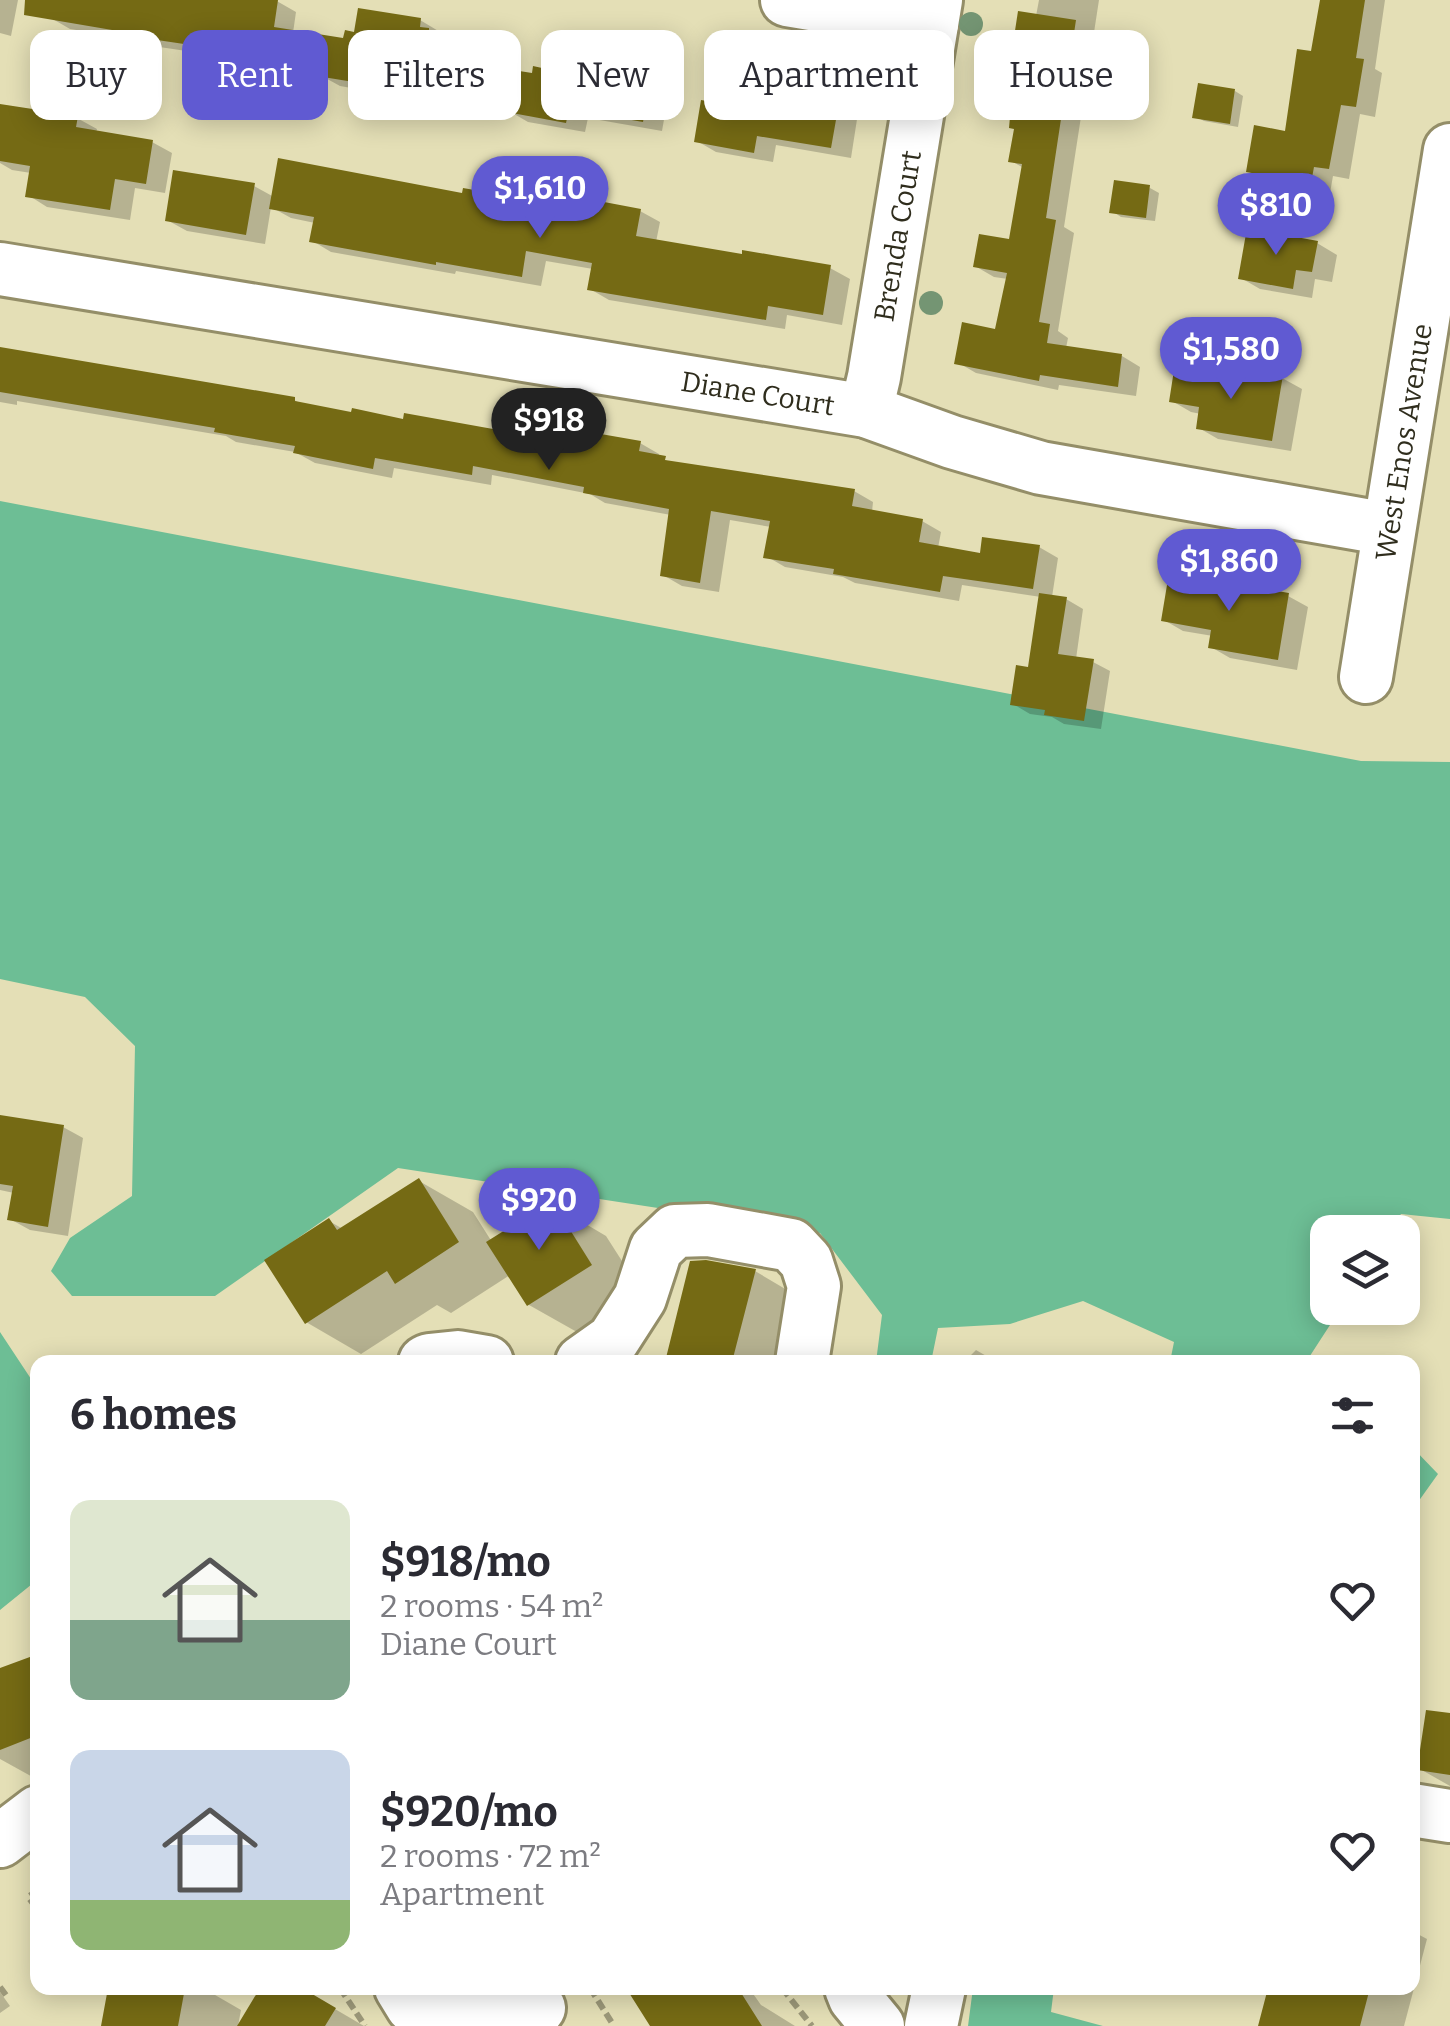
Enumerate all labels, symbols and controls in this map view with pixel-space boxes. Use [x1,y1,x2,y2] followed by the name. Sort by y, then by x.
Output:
[30,30,162,120] chip: Buy
[182,30,328,120] chip: Rent
[348,30,521,120] chip: Filters
[541,30,684,120] chip: New
[704,30,954,120] chip: Apartment
[974,30,1149,120] chip: House
[867,148,928,324] street label: Brenda Court
[459,156,621,241] pin: $1,610
[494,169,587,207] text: $1,610
[1217,173,1335,258] pin: $810
[1240,186,1312,224] text: $810
[1150,317,1312,402] pin: $1,580
[1368,321,1439,563] street label: West Enos Avenue
[1182,330,1280,368] text: $1,580
[679,364,837,422] street label: Diane Court
[490,388,608,473] pin: $918
[513,401,585,439] text: $918
[1148,529,1310,614] pin: $1,860
[1179,542,1279,580] text: $1,860
[480,1168,598,1253] pin: $920
[501,1181,577,1219] text: $920
[1310,1215,1420,1325] map controls
[1310,1215,1420,1325] button: layers
[1325,1388,1380,1443] icon: filters
[70,1390,237,1440] text: 6 homes
[380,1537,551,1587] text: $918/mo
[150,1540,270,1660] icon: home
[1325,1573,1380,1628] icon: heart
[380,1587,603,1625] text: 2 rooms · 54 m²
[380,1625,557,1663] text: Diane Court
[380,1787,558,1837] text: $920/mo
[150,1790,270,1910] icon: home
[1325,1823,1380,1878] icon: heart
[380,1837,601,1875] text: 2 rooms · 72 m²
[380,1875,544,1913] text: Apartment

